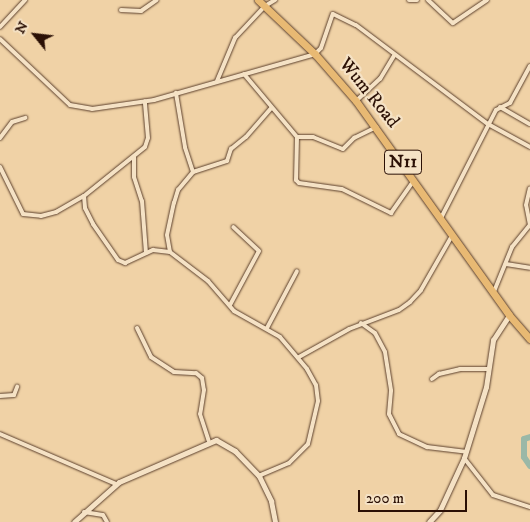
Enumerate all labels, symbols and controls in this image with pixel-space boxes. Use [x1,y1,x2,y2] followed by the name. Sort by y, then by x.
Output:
[10,10,60,60] north arrow
[11,18,33,37] text: N
[334,53,404,133] street label: Wum Road
[383,146,423,178] road number: N11
[360,480,469,512] scale bar
[366,489,404,508] text: 200 m

